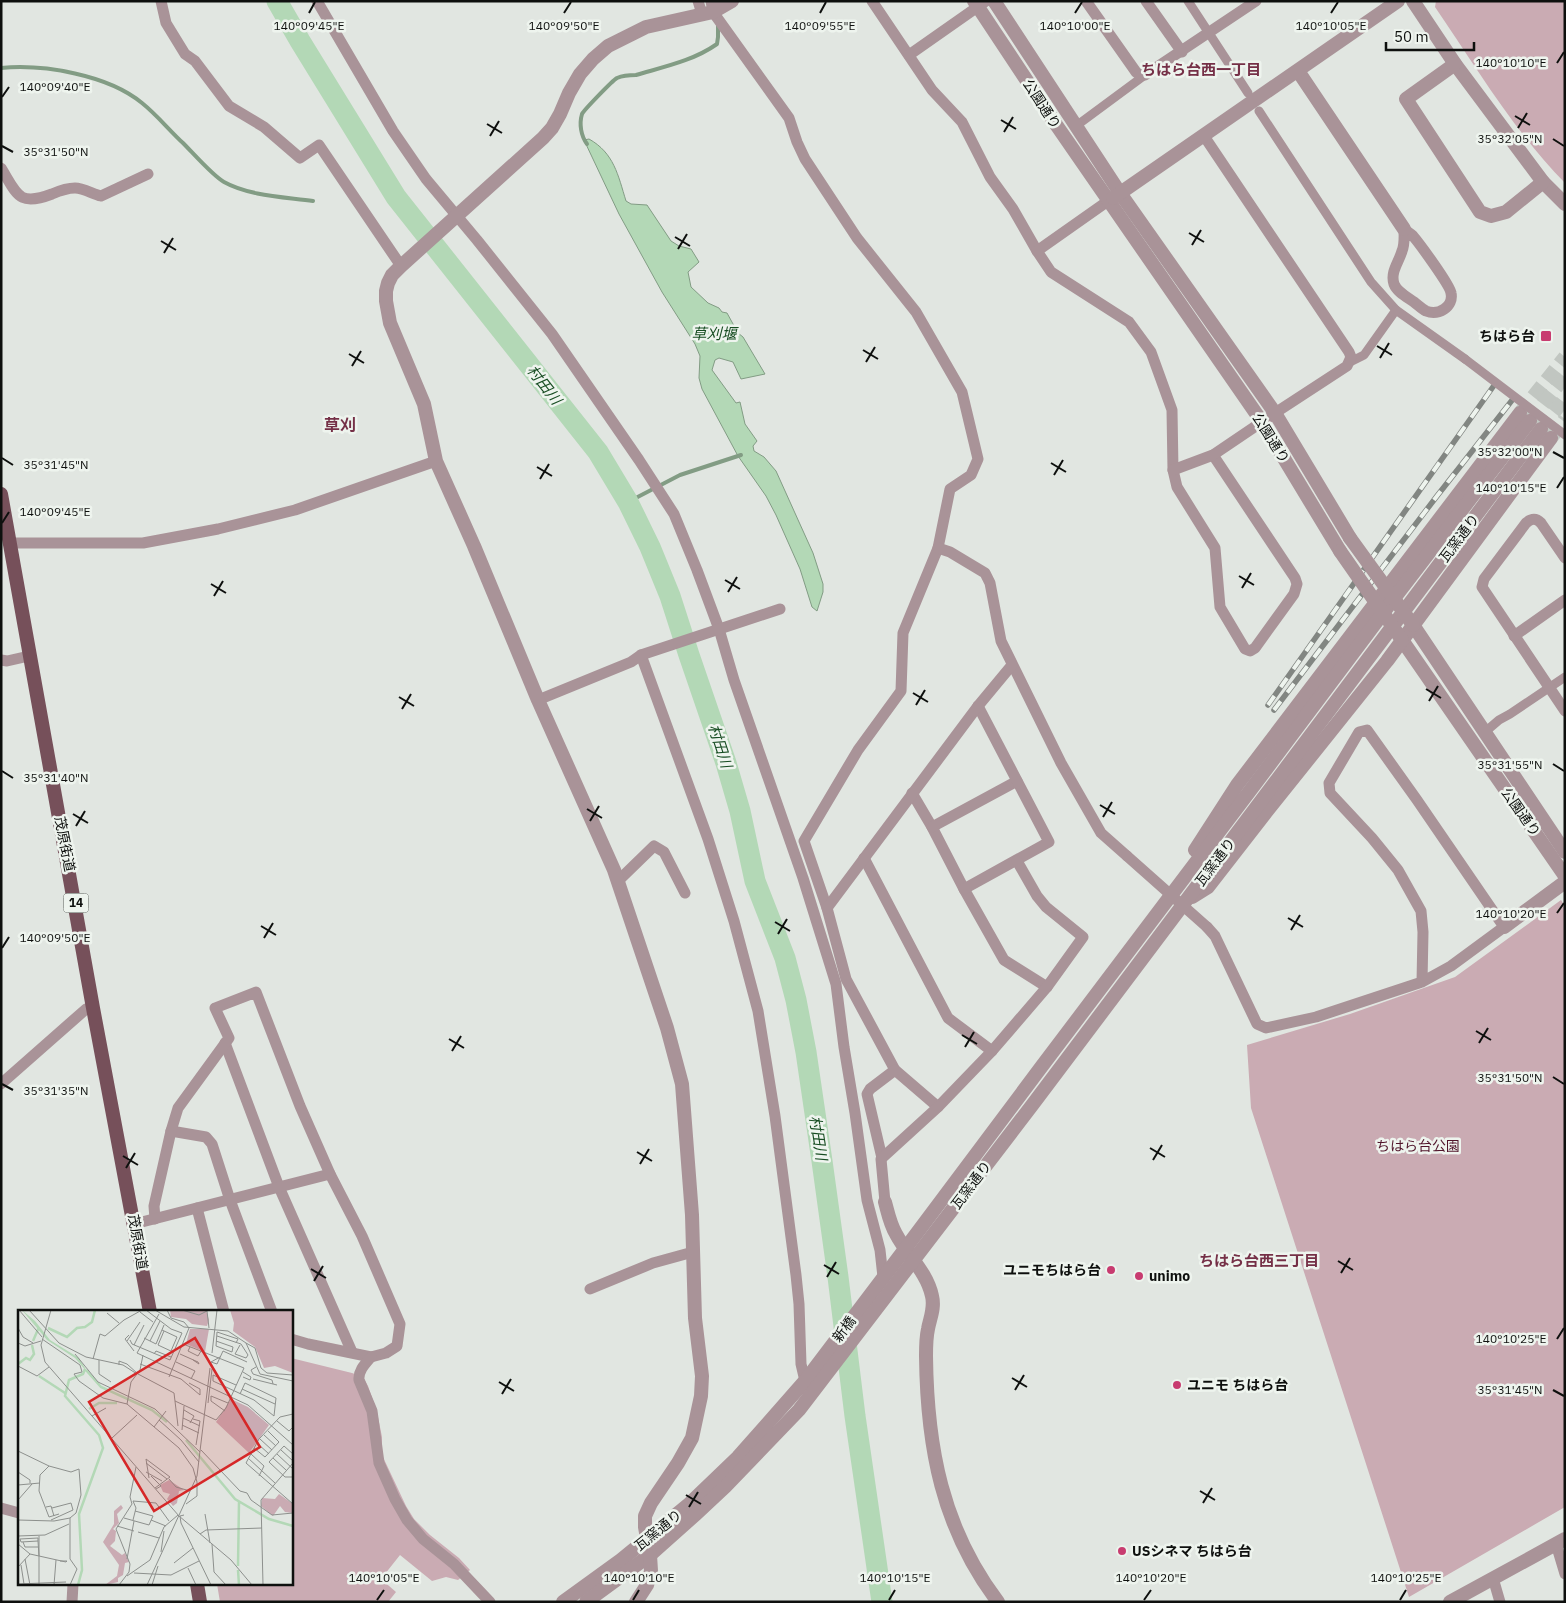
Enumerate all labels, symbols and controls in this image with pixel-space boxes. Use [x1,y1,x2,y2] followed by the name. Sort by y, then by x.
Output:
[274,18,344,33] text: 140°09'45"E
[529,18,599,33] text: 140°09'50"E
[785,18,855,33] text: 140°09'55"E
[1040,18,1110,33] text: 140°10'00"E
[1296,18,1366,33] text: 140°10'05"E
[1386,20,1474,52] scale bar
[1394,27,1429,46] text: 50 m
[1476,55,1546,70] text: 140°10'10"E
[1141,60,1261,79] district label: ちはら台西一丁目
[1019,76,1065,132] street label: 公園通り
[20,79,90,94] text: 140°09'40"E
[1477,131,1543,146] text: 35°32'05"N
[23,144,89,159] text: 35°31'50"N
[691,324,739,343] water label: 草刈堰
[1479,327,1535,345] place label: ちはら台
[1539,329,1553,343] marker: ちはら台
[523,361,567,410] water label: 村田川
[1249,409,1293,467] street label: 公園通り
[324,415,356,435] district label: 草刈
[1477,444,1543,459] text: 35°32'00"N
[23,457,89,472] text: 35°31'45"N
[1476,480,1546,495] text: 140°10'15"E
[20,504,90,519] text: 140°09'45"E
[1435,510,1483,566] street label: 瓦窯通り
[704,722,737,772] water label: 村田川
[1477,757,1543,772] text: 35°31'55"N
[23,770,89,785] text: 35°31'40"N
[1498,784,1544,840] street label: 公園通り
[51,815,79,873] street label: 茂原街道
[1191,834,1239,890] street label: 瓦窯通り
[64,894,88,912] road number: 14
[1476,906,1546,921] text: 140°10'20"E
[20,930,90,945] text: 140°09'50"E
[1477,1070,1543,1085] text: 35°31'50"N
[23,1083,89,1098] text: 35°31'35"N
[806,1114,832,1164] water label: 村田川
[1376,1137,1460,1155] park label: ちはら台公園
[947,1157,995,1213] street label: 瓦窯通り
[124,1213,152,1271] street label: 茂原街道
[1199,1251,1319,1270] district label: ちはら台西三丁目
[1003,1261,1101,1279] place label: ユニモちはら台
[1105,1264,1117,1276] marker: ユニモちはら台
[1149,1267,1190,1285] place label: unimo
[1133,1270,1145,1282] marker: unimo
[18,1310,292,1586] inset map
[828,1312,860,1346] street label: 新橋
[1476,1331,1546,1346] text: 140°10'25"E
[1187,1376,1288,1394] place label: ユニモ ちはら台
[1171,1379,1183,1391] marker: ユニモ ちはら台
[1477,1382,1543,1397] text: 35°31'45"N
[631,1505,685,1555] street label: 瓦窯通り
[1132,1542,1252,1560] place label: USシネマ ちはら台
[1116,1545,1128,1557] marker: USシネマ ちはら台
[349,1570,419,1585] text: 140°10'05"E
[604,1570,674,1585] text: 140°10'10"E
[860,1570,930,1585] text: 140°10'15"E
[1116,1570,1186,1585] text: 140°10'20"E
[1371,1570,1441,1585] text: 140°10'25"E

